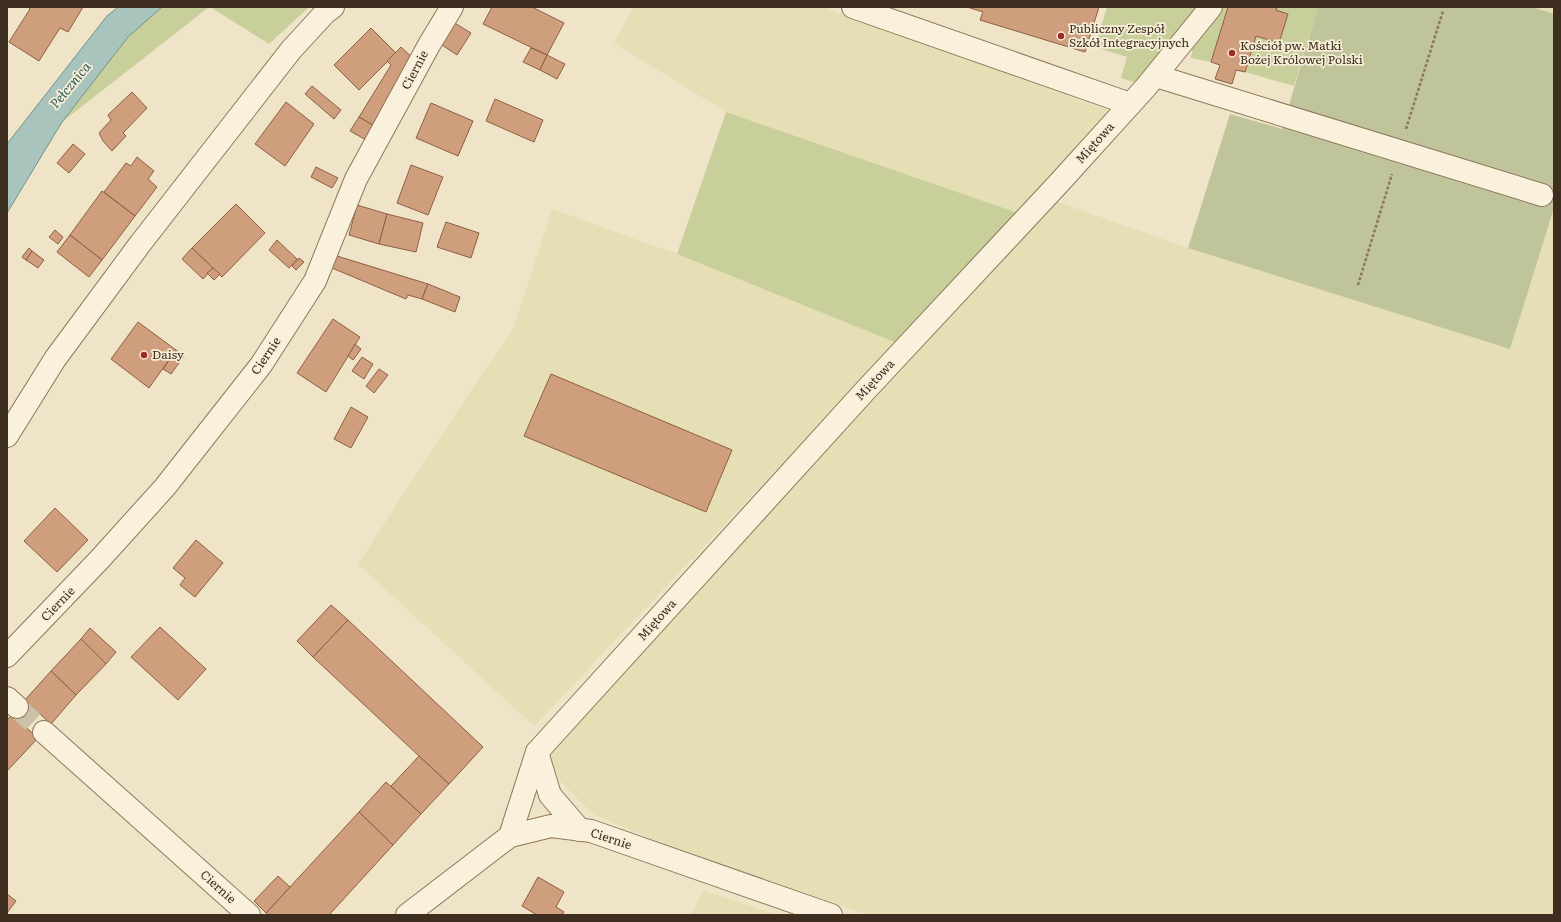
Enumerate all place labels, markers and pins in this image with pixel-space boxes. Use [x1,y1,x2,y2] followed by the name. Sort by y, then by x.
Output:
[1069,19,1189,51] place label: Publiczny Zespół Szkół Integracyjnych
[1056,31,1066,41] marker: Publiczny Zespół Szkół Integracyjnych
[1240,36,1363,68] place label: Kościół pw. Matki Bożej Królowej Polski
[1227,48,1237,58] marker: Kościół pw. Matki Bożej Królowej Polski
[152,345,184,363] place label: Daisy
[139,350,149,360] marker: Daisy

